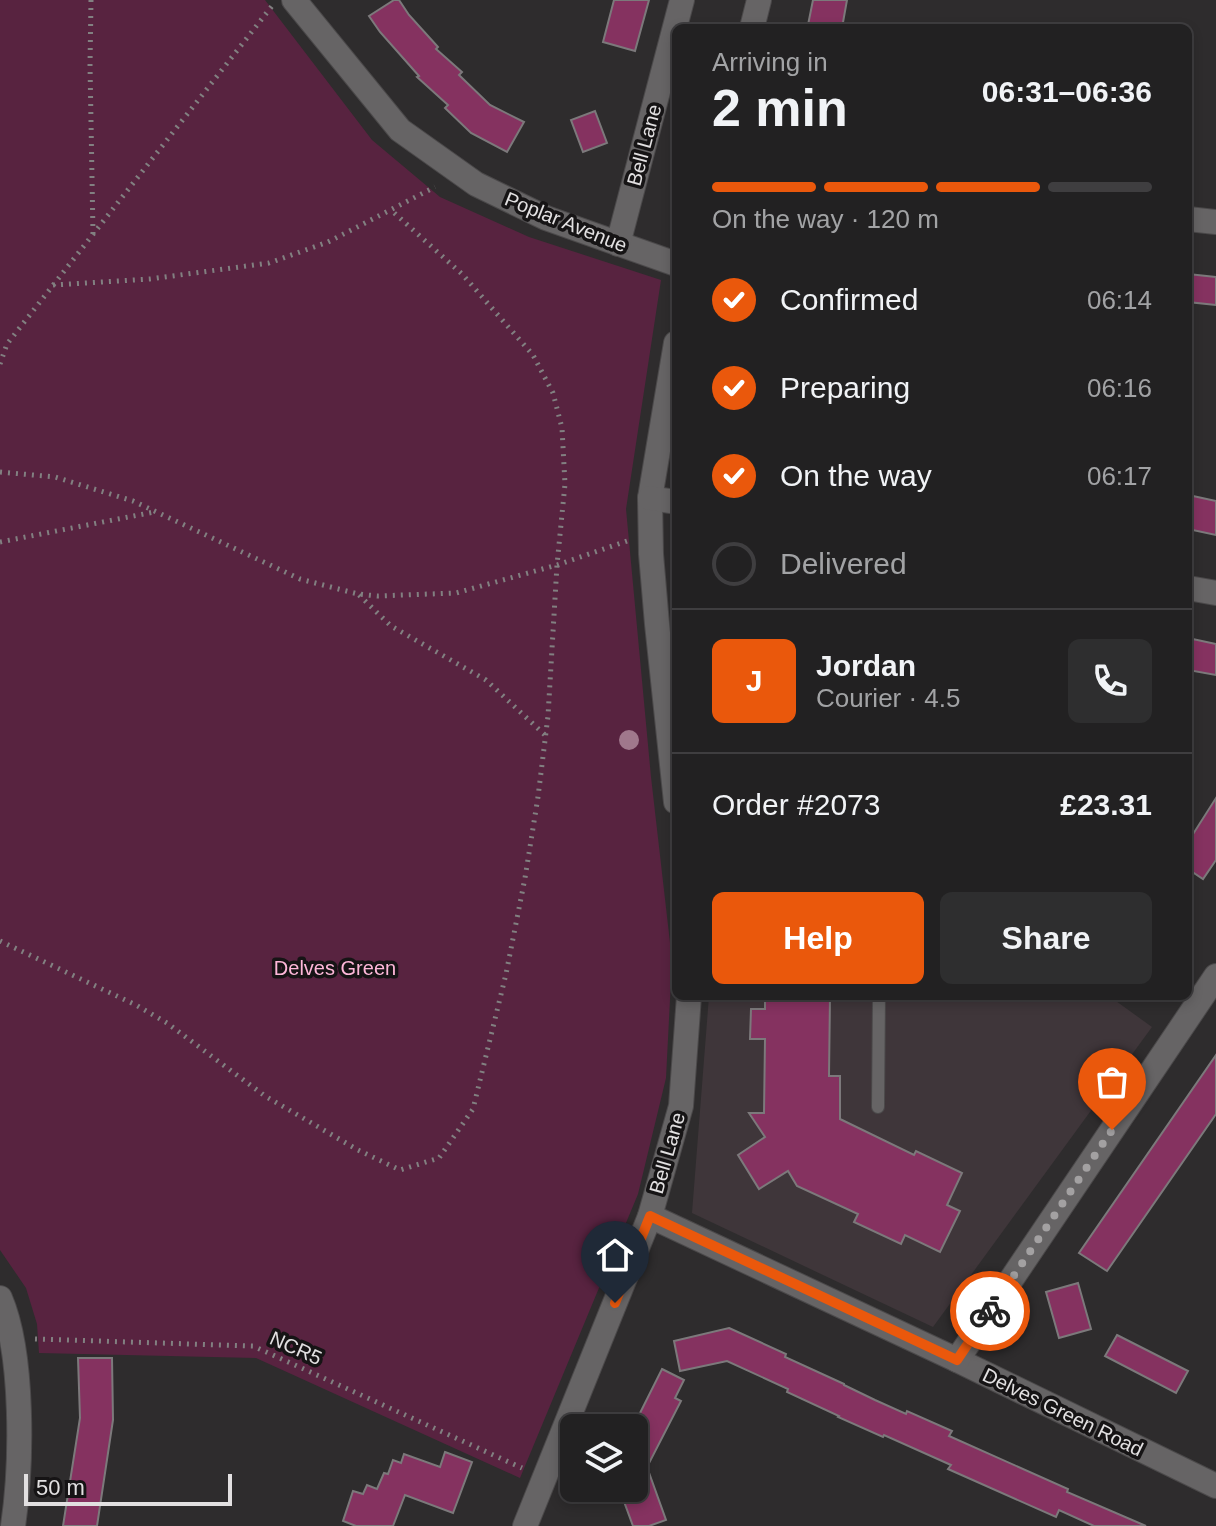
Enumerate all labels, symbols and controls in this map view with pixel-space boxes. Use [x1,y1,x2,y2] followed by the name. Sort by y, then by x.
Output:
[712,47,828,77] text: Arriving in
[982,75,1152,108] text: 06:31–06:36
[712,79,848,137] text: 2 min
[623,102,665,188] street label: Bell Lane
[502,187,630,257] street label: Poplar Avenue
[712,204,939,234] text: On the way · 120 m
[712,278,756,322] icon: check
[780,283,918,316] text: Confirmed
[1087,285,1152,315] text: 06:14
[712,366,756,410] icon: check
[780,371,910,404] text: Preparing
[1087,373,1152,403] text: 06:16
[712,454,756,498] icon: check
[780,459,932,492] text: On the way
[1087,461,1152,491] text: 06:17
[780,547,907,580] text: Delivered
[1068,639,1152,723] button: phone
[816,649,916,682] text: Jordan
[746,664,762,697] text: J
[816,683,961,713] text: Courier · 4.5
[712,788,880,821] text: Order #2073
[1060,788,1152,821] text: £23.31
[712,892,924,984] button: Help
[940,892,1152,984] button: Share
[274,957,396,979] park label: Delves Green
[1078,1048,1146,1130] pin
[1090,1060,1134,1104] icon: bag
[645,1110,689,1196] street label: Bell Lane
[581,1221,649,1303] pin
[593,1233,637,1277] icon: home
[950,1271,1030,1351] courier
[968,1289,1012,1333] icon: bike
[267,1327,325,1369] street label: NCR5
[979,1364,1147,1460] street label: Delves Green Road
[560,1414,648,1502] map controls
[560,1414,648,1502] button: layers
[24,1470,232,1506] scale bar
[36,1475,85,1500] text: 50 m

